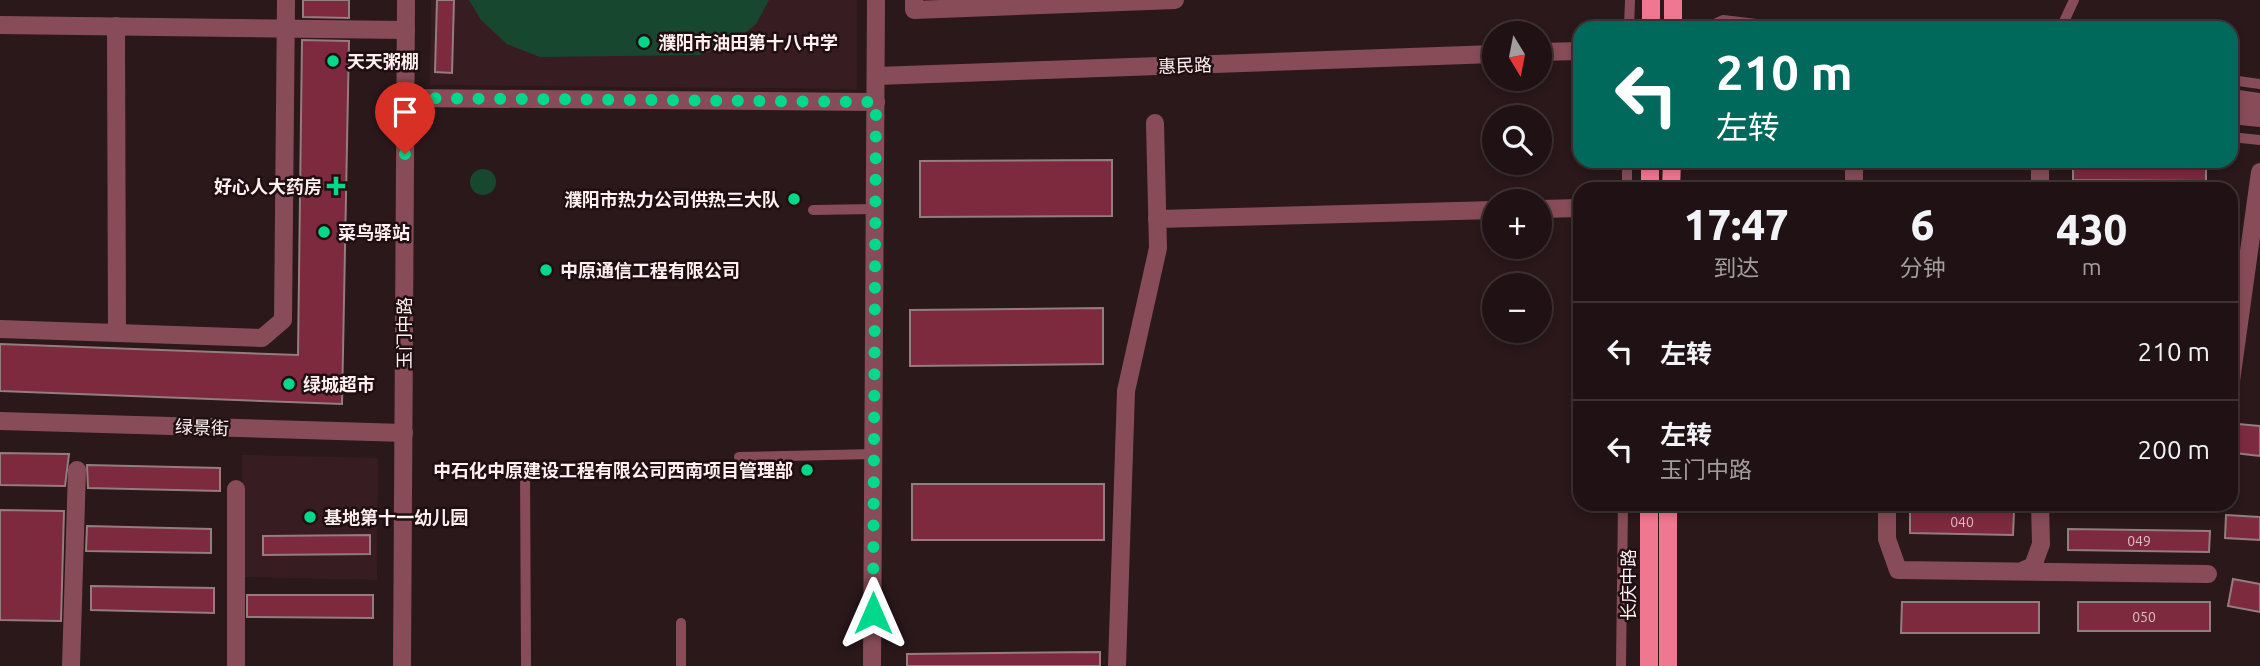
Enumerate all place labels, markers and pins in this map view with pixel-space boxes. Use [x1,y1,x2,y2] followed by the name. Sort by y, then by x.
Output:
[658,32,838,52] place label: 濮阳市油田第十八中学
[636,34,652,50] marker: 濮阳市油田第十八中学
[347,51,419,71] place label: 天天粥棚
[325,53,341,69] marker: 天天粥棚
[375,82,435,154] pin
[214,176,322,196] place label: 好心人大药房
[328,178,344,194] marker: 好心人大药房
[564,189,780,209] place label: 濮阳市热力公司供热三大队
[786,191,802,207] marker: 濮阳市热力公司供热三大队
[338,222,410,242] place label: 菜鸟驿站
[316,224,332,240] marker: 菜鸟驿站
[560,260,740,280] place label: 中原通信工程有限公司
[538,262,554,278] marker: 中原通信工程有限公司
[303,374,375,394] place label: 绿城超市
[281,376,297,392] marker: 绿城超市
[433,460,793,480] place label: 中石化中原建设工程有限公司西南项目管理部
[799,462,815,478] marker: 中石化中原建设工程有限公司西南项目管理部
[324,507,468,527] place label: 基地第十一幼儿园
[302,509,318,525] marker: 基地第十一幼儿园

